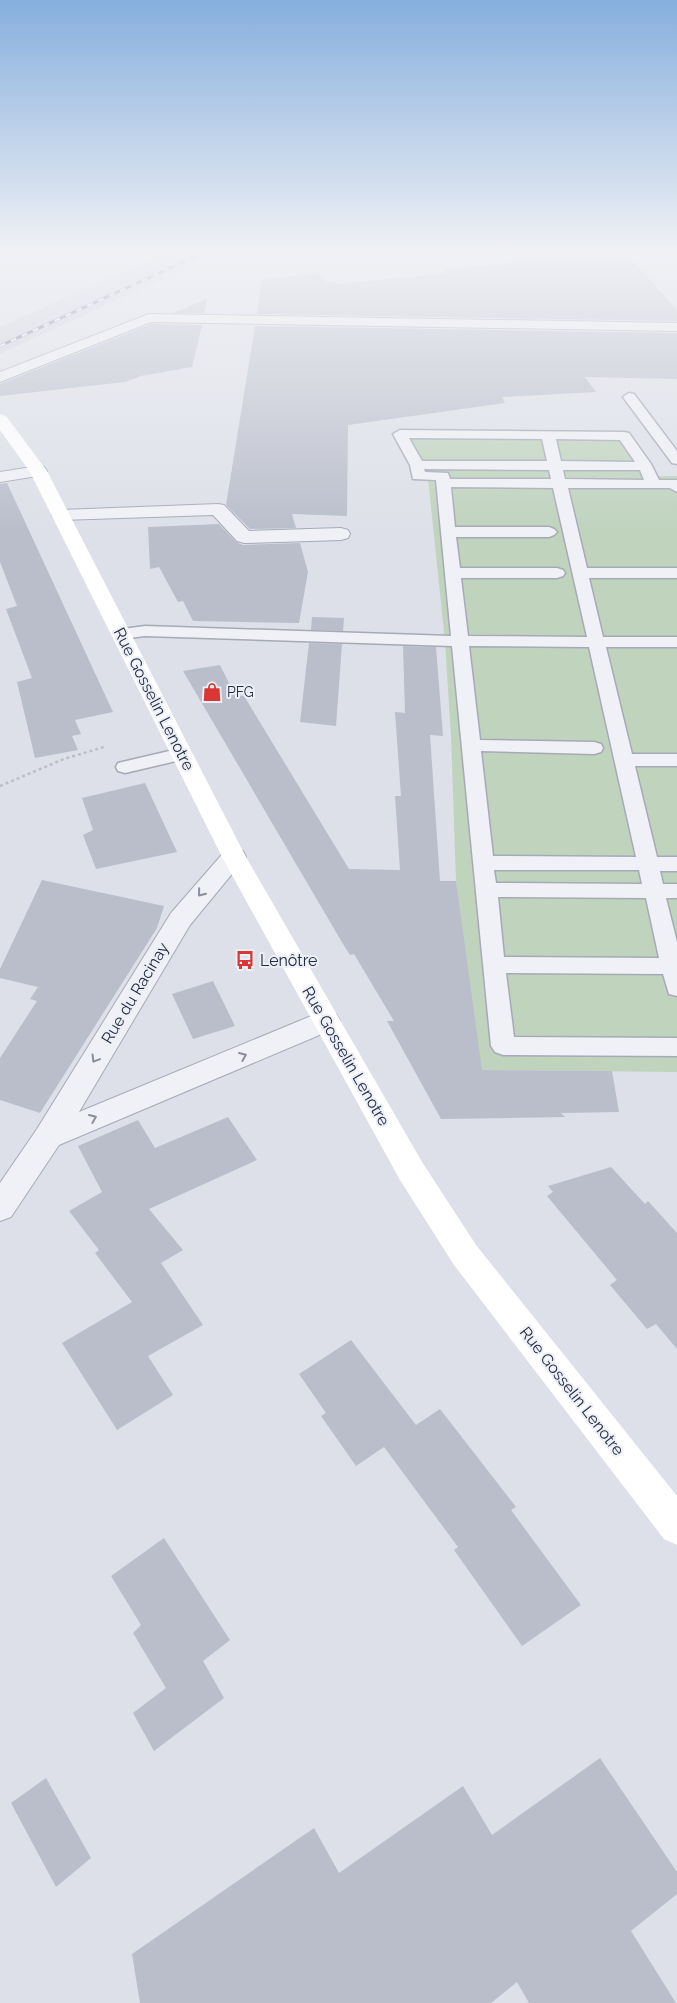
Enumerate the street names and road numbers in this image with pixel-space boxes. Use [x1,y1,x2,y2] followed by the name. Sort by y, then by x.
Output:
[110,624,198,774] street label: Rue Gosselin Lenotre
[97,939,173,1047] street label: Rue du Racinay
[298,983,394,1129] street label: Rue Gosselin Lenotre
[516,1323,628,1459] street label: Rue Gosselin Lenotre

